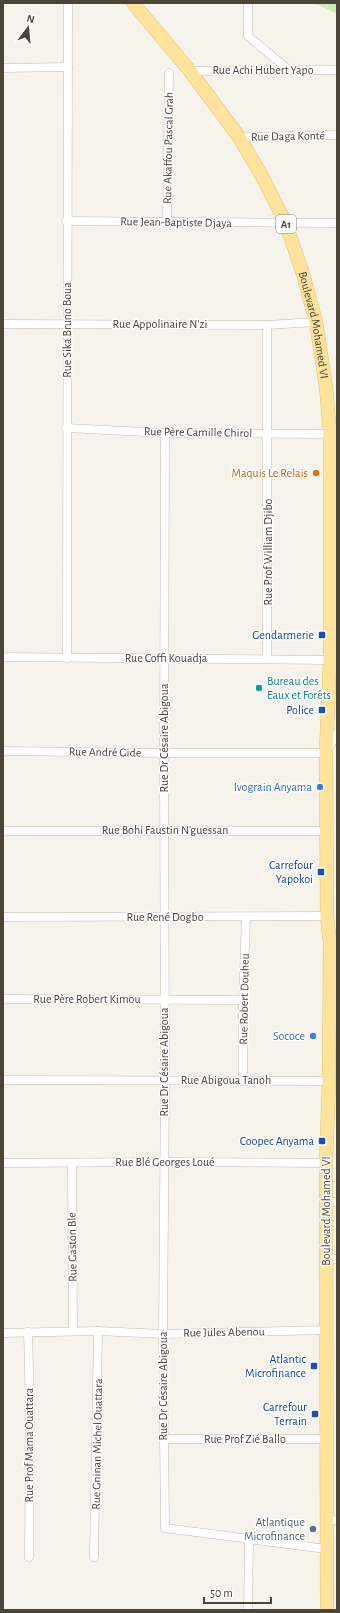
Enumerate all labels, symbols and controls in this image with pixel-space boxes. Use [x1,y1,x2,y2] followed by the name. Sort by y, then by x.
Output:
[8,8,48,48] north arrow
[25,13,36,25] text: N
[212,64,314,76] street label: Rue Achi Hubert Yapo
[161,92,175,204] street label: Rue Akaffou Pascal Grah
[251,129,325,143] street label: Rue Daga Konté
[120,215,232,230] street label: Rue Jean-Baptiste Djaya
[276,215,296,233] road number: A1
[297,270,331,380] street label: Boulevard Mohamed VI
[61,282,73,378] street label: Rue Sika Bruno Boua
[113,318,207,330] street label: Rue Appolinaire N'zi
[144,425,252,439] street label: Rue Père Camille Chirol
[232,467,308,479] place label: Maquis Le Relais
[311,468,321,478] marker: Maquis Le Relais
[262,498,275,605] street label: Rue Prof William Djibo
[252,629,314,641] place label: Gendarmerie
[317,630,327,640] marker: Gendarmerie
[125,652,208,665] street label: Rue Coffi Kouadja
[267,675,331,701] place label: Bureau des Eaux et Forêts
[158,683,170,792] street label: Rue Dr Césaire Abigoua
[254,683,264,693] marker: Bureau des Eaux et Forêts
[286,704,314,716] place label: Police
[317,705,327,715] marker: Police
[69,745,141,759] street label: Rue André Gide
[234,781,312,794] place label: Ivograin Anyama
[315,782,325,792] marker: Ivograin Anyama
[102,824,228,836] street label: Rue Bohi Faustin N'guessan
[269,859,313,885] place label: Carrefour Yapokoi
[316,867,326,877] marker: Carrefour Yapokoi
[126,911,204,923] street label: Rue René Dogbo
[237,953,251,1045] street label: Rue Robert Douheu
[33,993,141,1005] street label: Rue Père Robert Kimou
[158,1007,170,1116] street label: Rue Dr Césaire Abigoua
[273,1030,305,1042] place label: Sococe
[308,1031,318,1041] marker: Sococe
[181,1074,271,1086] street label: Rue Abigoua Tanoh
[240,1135,314,1148] place label: Coopec Anyama
[317,1136,327,1146] marker: Coopec Anyama
[115,1156,215,1168] street label: Rue Blé Georges Loué
[320,1156,332,1266] street label: Boulevard Mohamed VI
[65,1212,79,1282] street label: Rue Gaston Ble
[183,1325,265,1339] street label: Rue Jules Abenou
[157,1331,169,1440] street label: Rue Dr Césaire Abigoua
[245,1353,306,1379] place label: Atlantic Microfinance
[309,1361,319,1371] marker: Atlantic Microfinance
[90,1378,104,1510] street label: Rue Gninan Michel Ouattara
[23,1387,35,1502] street label: Rue Prof Mama Ouattara
[263,1401,307,1427] place label: Carrefour Terrain
[310,1409,320,1419] marker: Carrefour Terrain
[204,1433,286,1445] street label: Rue Prof Zié Ballo
[244,1516,305,1542] place label: Atlantique Microfinance
[308,1524,318,1534] marker: Atlantique Microfinance
[204,1579,271,1605] scale bar
[210,1587,233,1599] text: 50 m

